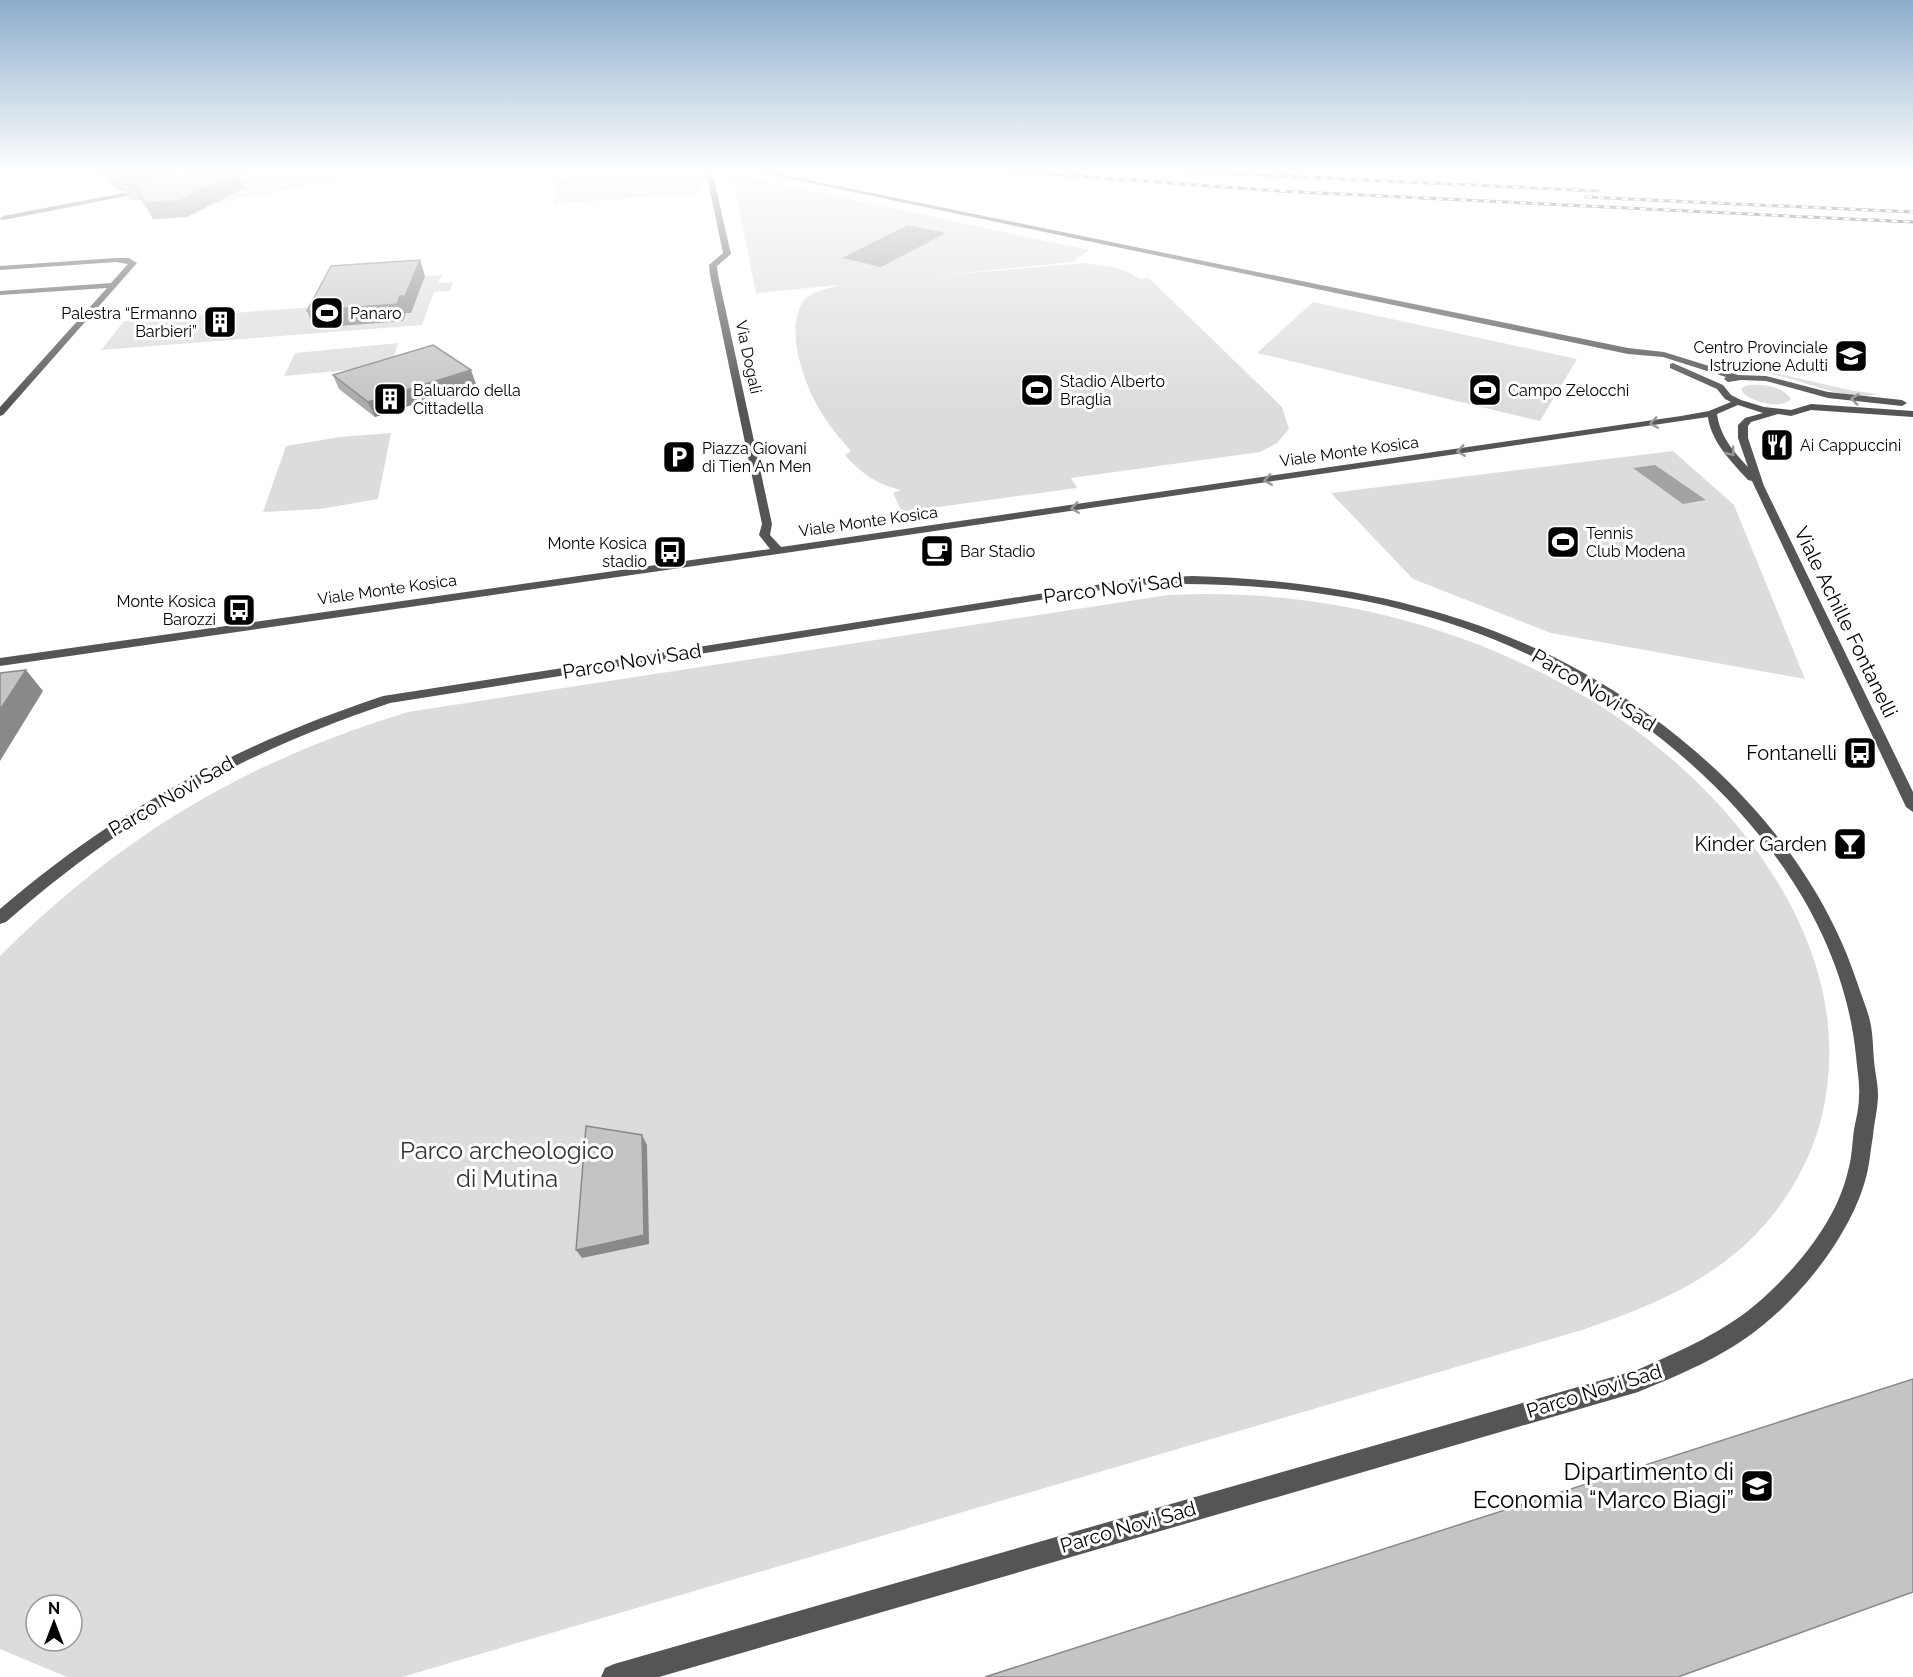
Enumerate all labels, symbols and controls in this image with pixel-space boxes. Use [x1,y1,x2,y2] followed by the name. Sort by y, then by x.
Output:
[309,295,345,331] sports icon: Panaro
[61,304,197,341] place label: Palestra “Ermanno Barbieri”
[202,304,238,340] building icon: Palestra “Ermanno Barbieri”
[350,304,402,323] place label: Panaro
[731,319,766,396] street label: Via Dogali
[1693,338,1828,375] place label: Centro Provinciale Istruzione Adulti
[1833,338,1869,374] school or university icon: Centro Provinciale Istruzione Adulti
[1019,372,1055,408] sports icon: Stadio Alberto Braglia
[1060,372,1165,409] place label: Stadio Alberto Braglia
[1467,372,1503,408] sports icon: Campo Zelocchi
[372,381,408,417] building icon: Baluardo della Cittadella
[413,381,521,418] place label: Baluardo della Cittadella
[1508,381,1629,400] place label: Campo Zelocchi
[1850,393,1859,405] one-way arrow
[1649,417,1659,429] one-way arrow
[1759,427,1795,463] restaurant icon: Ai Cappuccini
[1278,432,1420,471] street label: Viale Monte Kosica
[1800,436,1901,455] place label: Ai Cappuccini
[661,439,697,475] parking icon: Piazza Giovani di Tien An Men
[702,439,811,476] place label: Piazza Giovani di Tien An Men
[1456,445,1466,457] one-way arrow
[1724,445,1735,456] one-way arrow
[1263,473,1273,485] one-way arrow
[1070,501,1080,513] one-way arrow
[797,502,939,541] street label: Viale Monte Kosica
[1789,523,1903,721] street label: Viale Achille Fontanelli
[1545,524,1581,560] sports icon: Tennis Club Modena
[1586,524,1686,561] place label: Tennis Club Modena
[919,533,955,569] cafe icon: Bar Stadio
[548,534,647,571] place label: Monte Kosica stadio
[652,534,688,570] bus stop icon: Monte Kosica stadio
[960,542,1035,561] place label: Bar Stadio
[1042,568,1184,608] street label: Parco Novi Sad
[316,570,458,609] street label: Viale Monte Kosica
[117,592,216,629] place label: Monte Kosica Barozzi
[221,592,257,628] bus stop icon: Monte Kosica Barozzi
[561,638,703,684] street label: Parco Novi Sad
[1528,644,1660,736] street label: Parco Novi Sad
[1842,735,1878,771] bus stop icon: Fontanelli
[1746,741,1837,765] place label: Fontanelli
[104,751,238,841] street label: Parco Novi Sad
[1832,826,1868,862] bar icon: Kinder Garden
[1694,832,1827,856] place label: Kinder Garden
[400,1136,614,1193] park label: Parco archeologico di Mutina
[1523,1359,1665,1423] street label: Parco Novi Sad
[1473,1457,1734,1514] place label: Dipartimento di Economia “Marco Biagi”
[1739,1468,1775,1504] school or university icon: Dipartimento di Economia “Marco Biagi”
[1057,1496,1199,1558] street label: Parco Novi Sad
[24,1593,84,1653] north arrow
[48,1599,60,1618] text: N

